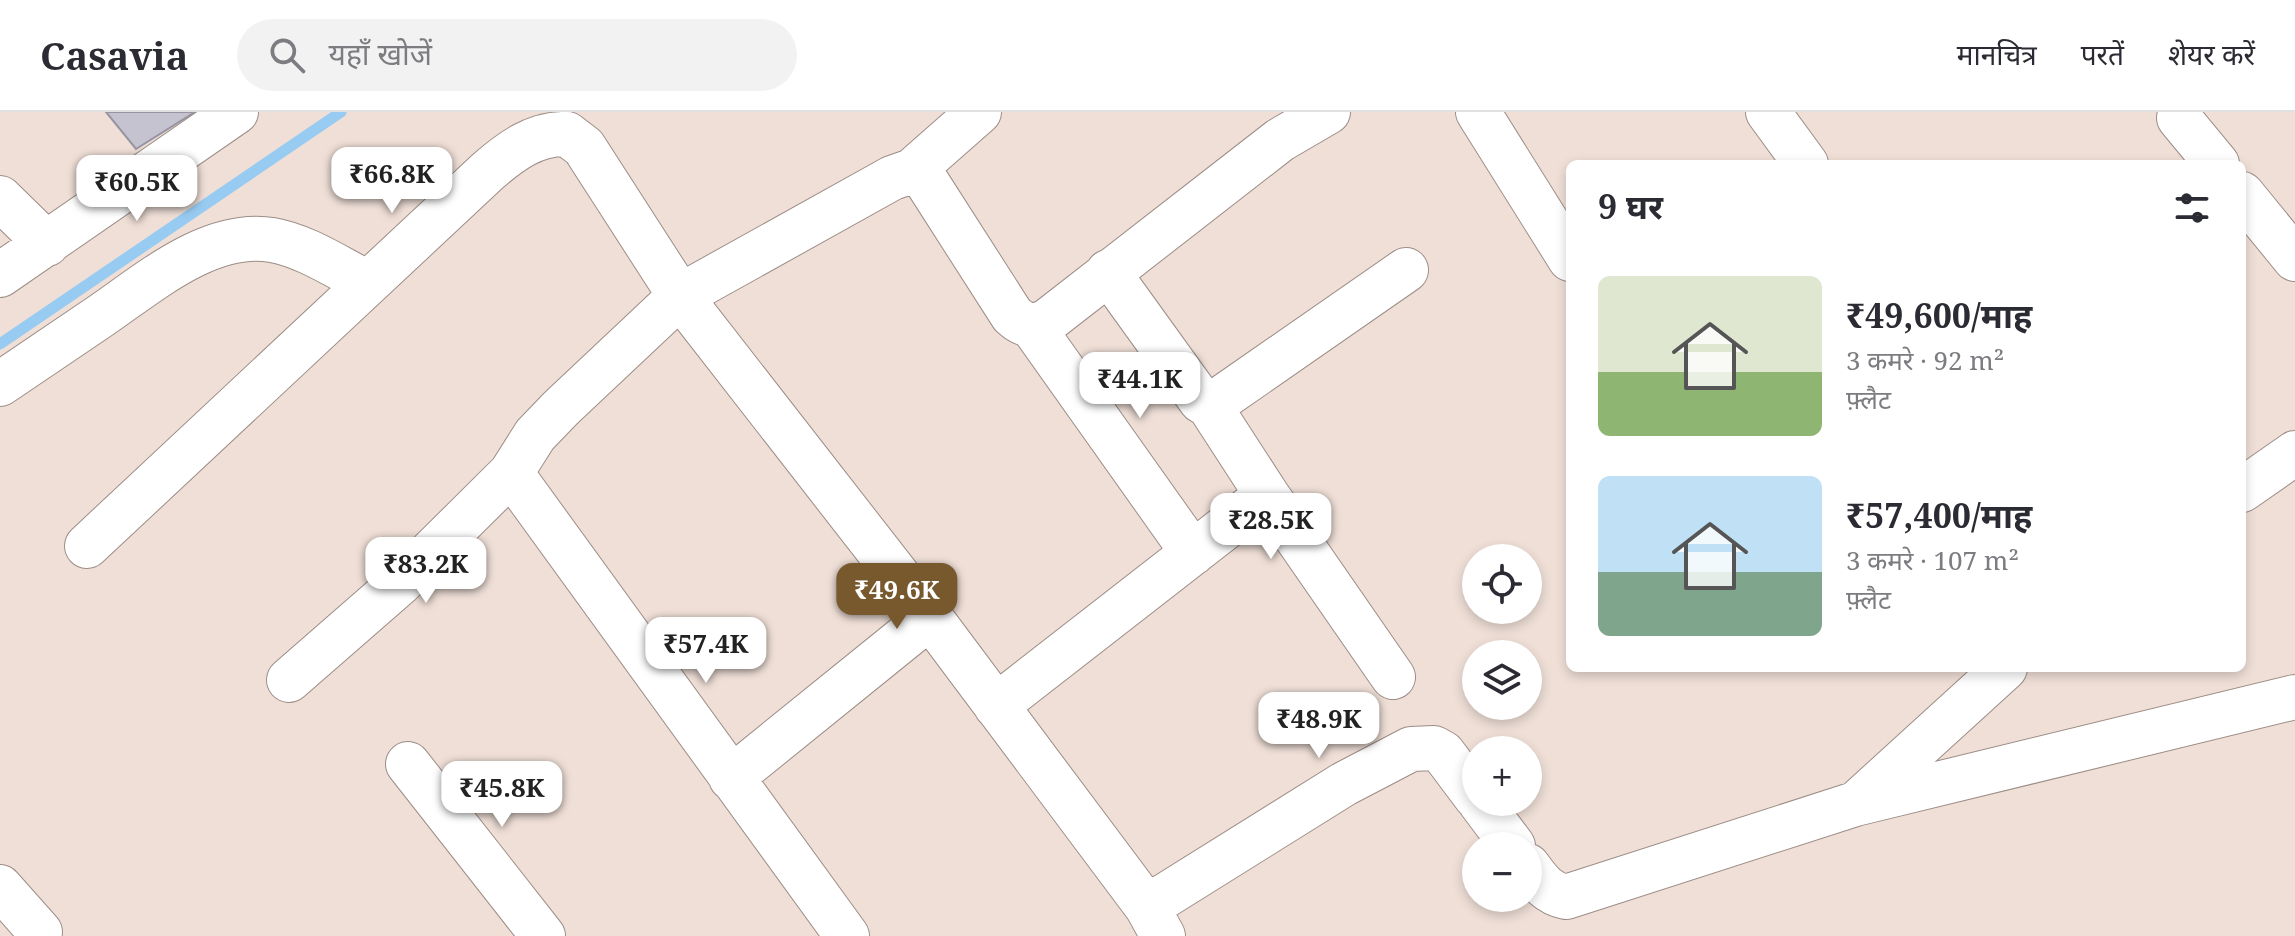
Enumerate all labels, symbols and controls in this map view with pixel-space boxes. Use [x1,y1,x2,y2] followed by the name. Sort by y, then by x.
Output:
[237,19,797,91] search box
[40,29,189,81] text: Casavia
[265,33,309,77] icon: search
[329,33,432,74] text: यहाँ खोजें
[1957,35,2037,73] text: मानचित्र
[2081,35,2124,73] text: परतें
[2168,35,2255,73] text: शेयर करें
[327,147,457,215] pin: ₹66.8K
[72,155,202,223] pin: ₹60.5K
[349,155,435,191] text: ₹66.8K
[94,163,180,199] text: ₹60.5K
[1598,183,1663,229] text: 9 घर
[2170,186,2214,230] icon: filters
[1846,292,2032,338] text: ₹49,600/माह
[1662,308,1758,404] icon: home
[1846,342,2004,378] text: 3 कमरे · 92 m²
[1075,352,1205,420] pin: ₹44.1K
[1097,360,1183,396] text: ₹44.1K
[1846,381,1891,417] text: फ़्लैट
[1846,492,2032,538] text: ₹57,400/माह
[1206,493,1336,561] pin: ₹28.5K
[1228,501,1314,537] text: ₹28.5K
[1662,508,1758,604] icon: home
[361,537,491,605] pin: ₹83.2K
[1846,542,2019,578] text: 3 कमरे · 107 m²
[1462,544,1542,912] map controls
[1462,544,1542,624] button: locate
[383,545,469,581] text: ₹83.2K
[832,563,962,631] pin: ₹49.6K
[854,571,940,607] text: ₹49.6K
[1846,581,1891,617] text: फ़्लैट
[641,617,771,685] pin: ₹57.4K
[663,625,749,661] text: ₹57.4K
[1462,640,1542,720] button: layers
[1254,692,1384,760] pin: ₹48.9K
[1276,700,1362,736] text: ₹48.9K
[1462,736,1542,816] button: +
[437,761,567,829] pin: ₹45.8K
[459,769,545,805] text: ₹45.8K
[1462,832,1542,912] button: −

